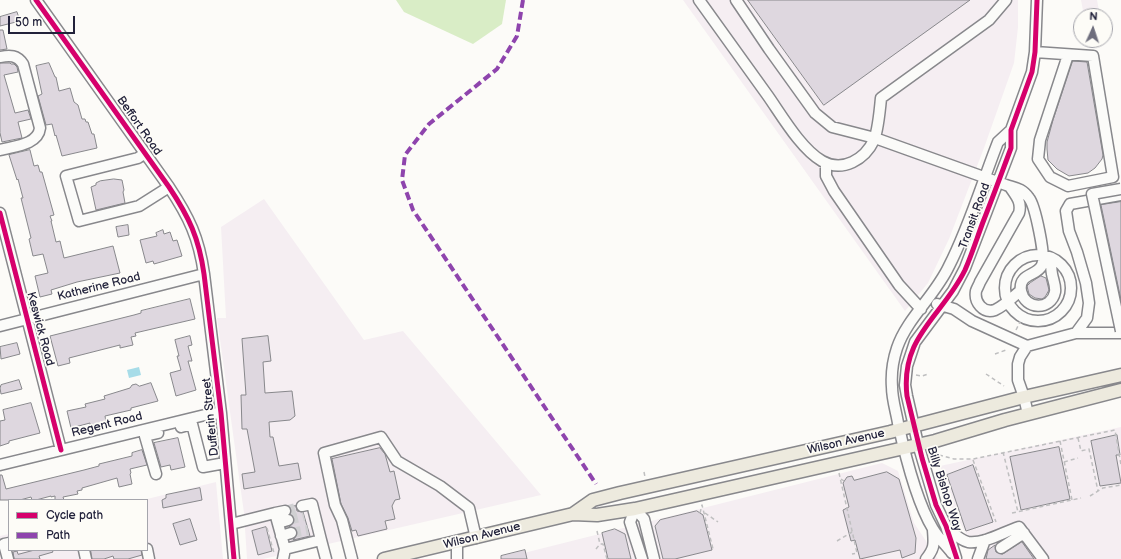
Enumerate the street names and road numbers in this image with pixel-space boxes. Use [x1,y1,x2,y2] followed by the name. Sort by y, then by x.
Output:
[113,94,165,158] street label: Beffort Road
[956,181,994,251] street label: Transit Road
[56,270,142,304] street label: Katherine Road
[23,290,57,368] street label: Keswick Road
[200,377,222,457] street label: Dufferin Street
[70,409,144,441] street label: Regent Road
[806,426,886,458] street label: Wilson Avenue
[924,445,964,533] street label: Billy Bishop Way
[442,519,522,553] street label: Wilson Avenue

